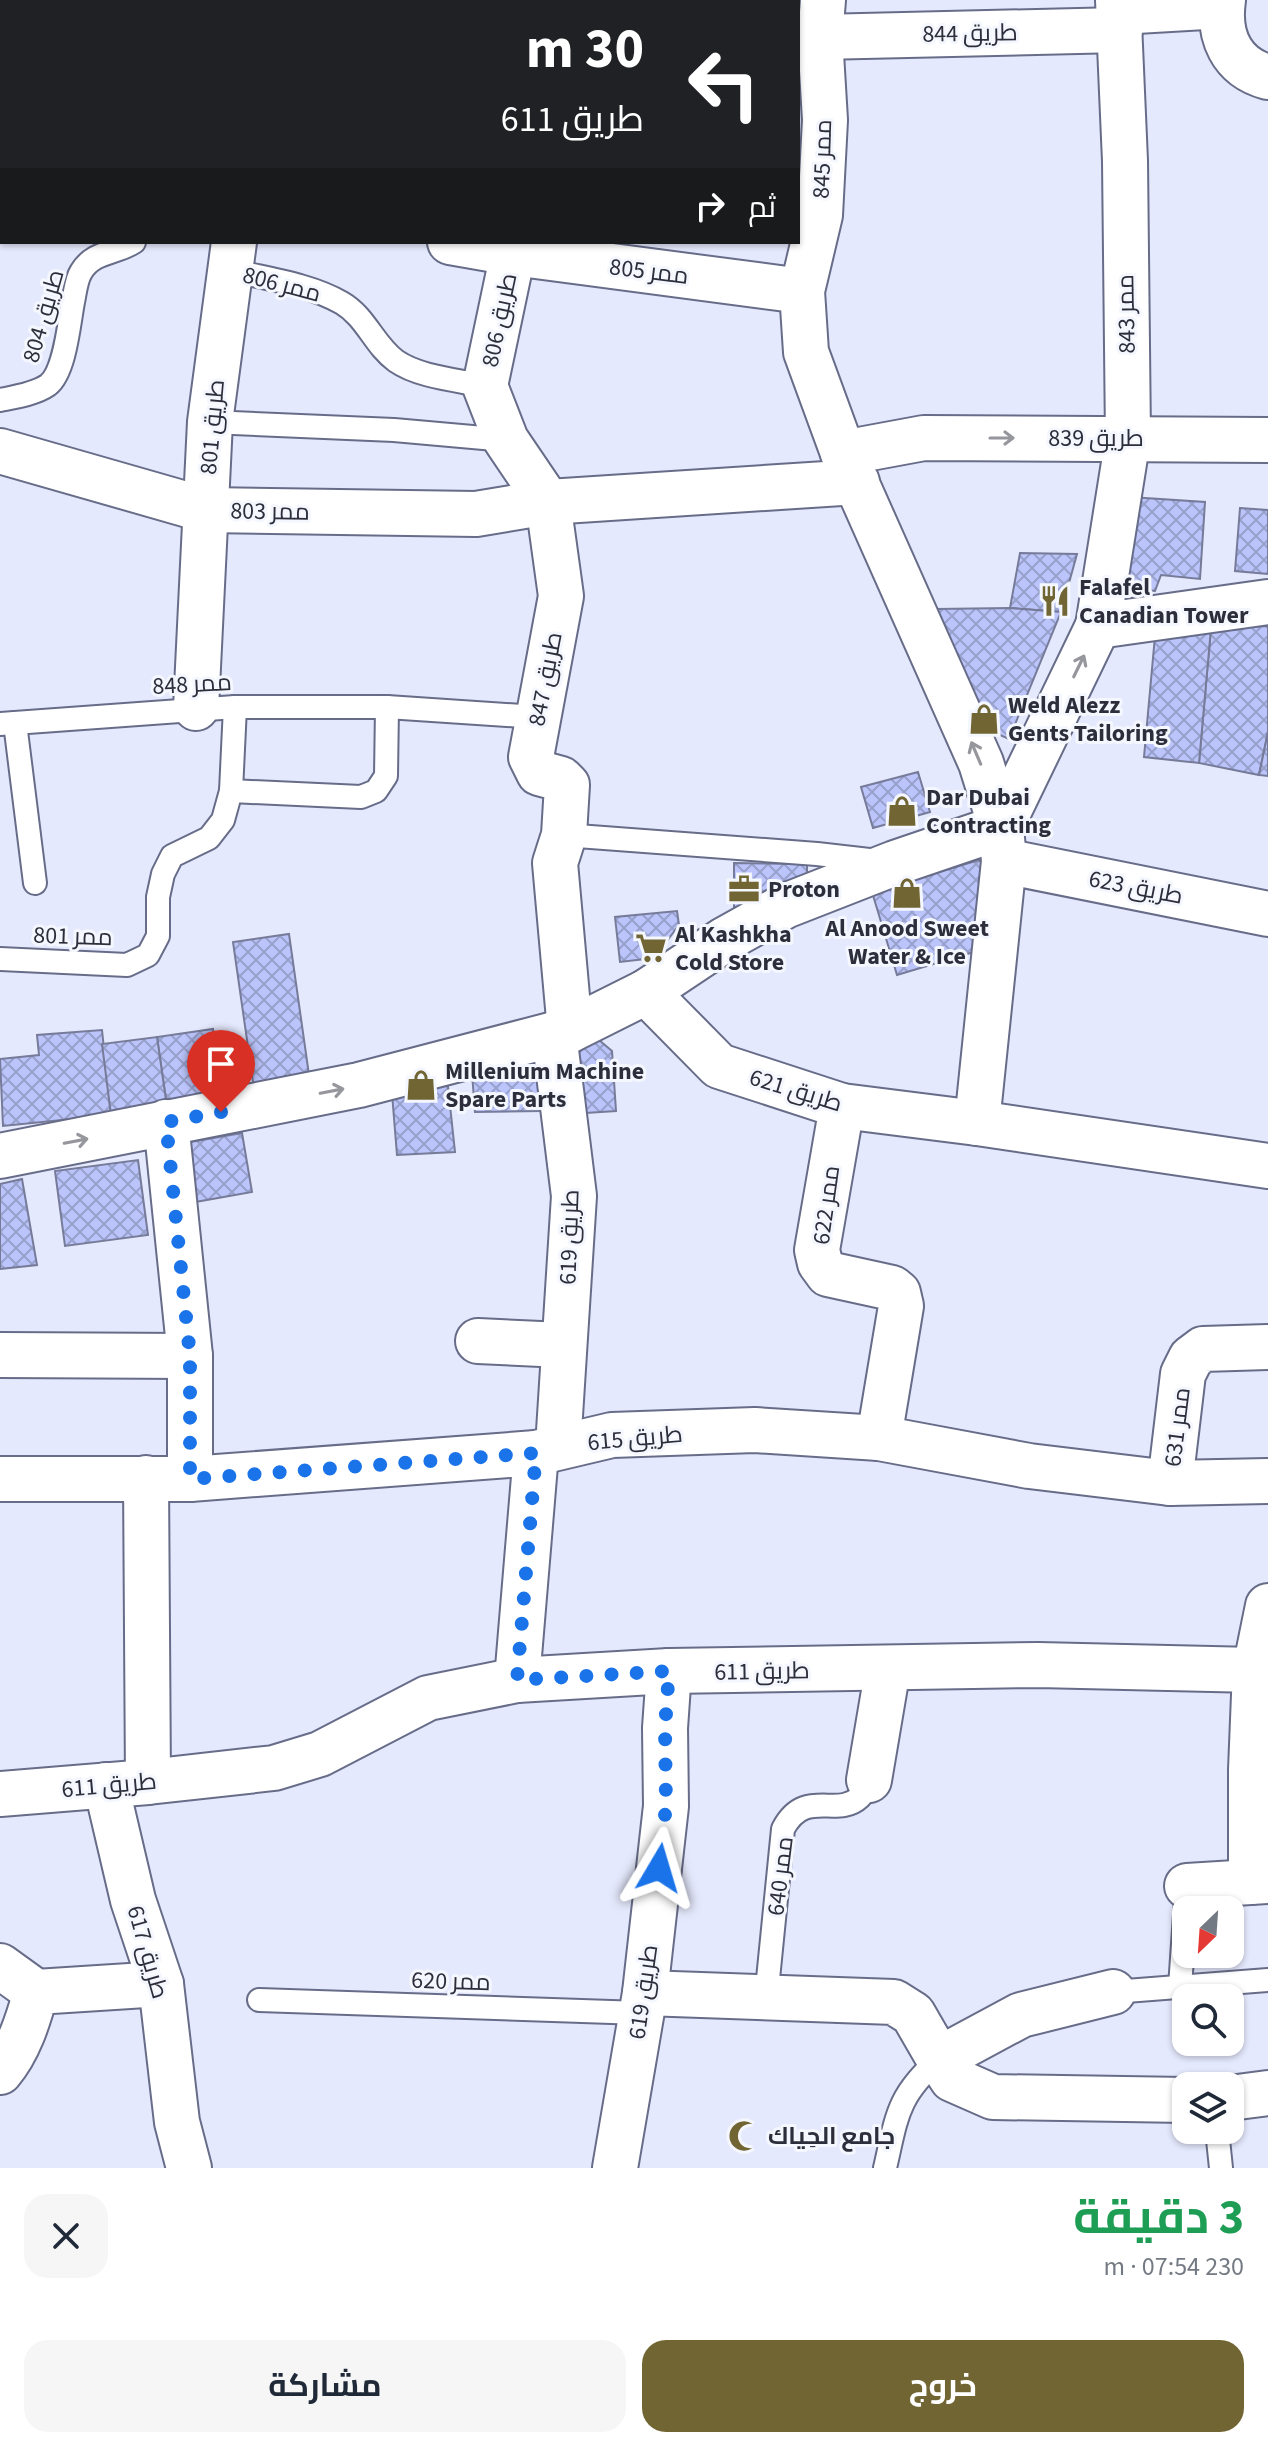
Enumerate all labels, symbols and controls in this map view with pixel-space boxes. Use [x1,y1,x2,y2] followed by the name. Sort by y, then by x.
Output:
[526,10,644,89] text: 30 m
[922,15,1018,52] street label: طريق 844
[672,32,776,136] icon: left
[501,94,644,145] text: طريق 611
[804,119,841,199] street label: ممر 845
[688,184,732,228] icon: right
[748,186,776,229] text: ثم
[607,249,690,294] street label: ممر 805
[239,257,325,312] street label: ممر 806
[14,265,73,367] street label: طريق 804
[472,270,527,370] street label: طريق 806
[1108,274,1145,354] street label: ممر 843
[191,378,234,476] street label: طريق 801
[1048,421,1144,456] street label: طريق 839
[988,430,1015,446] one-way arrow
[230,493,310,530] street label: ممر 803
[1079,570,1249,633] place label: Falafel Canadian Tower
[1038,584,1072,618] restaurant icon: Falafel Canadian Tower
[519,629,572,729] street label: طريق 847
[1072,654,1087,678] one-way arrow
[151,665,233,704] street label: ممر 848
[1008,688,1168,751] place label: Weld Alezz Gents Tailoring
[967,702,1001,736] shop icon: Weld Alezz Gents Tailoring
[968,741,983,766] one-way arrow
[926,780,1051,843] place label: Dar Dubai Contracting
[885,794,919,828] shop icon: Dar Dubai Contracting
[1086,861,1186,914] street label: طريق 623
[727,872,761,906] office icon: Proton
[768,872,840,907] place label: Proton
[890,876,924,910] shop icon: Al Anood Sweet Water & Ice
[824,911,989,974] place label: Al Anood Sweet Water & Ice
[674,917,792,980] place label: Al Kashkha Cold Store
[33,918,113,955] street label: ممر 801
[634,931,668,965] supermarket icon: Al Kashkha Cold Store
[187,1030,255,1112] pin
[199,1042,243,1086] icon: arrive
[445,1054,644,1117] place label: Millenium Machine Spare Parts
[745,1060,847,1121] street label: طريق 621
[404,1068,438,1102] shop icon: Millenium Machine Spare Parts
[318,1082,344,1097] one-way arrow
[63,1132,89,1147] one-way arrow
[804,1163,849,1247] street label: ممر 622
[550,1189,589,1285] street label: طريق 619
[1155,1386,1200,1469] street label: ممر 631
[586,1417,684,1460] street label: طريق 615
[714,1653,810,1690] street label: طريق 611
[60,1764,158,1807] street label: طريق 611
[617,1826,701,1910] position arrow
[758,1835,803,1918] street label: ممر 640
[1172,1896,1244,1968] north arrow
[1172,1896,1244,2144] map controls
[118,1901,177,2003] street label: طريق 617
[620,1942,667,2042] street label: طريق 619
[411,1963,491,2000] street label: ممر 620
[1172,1984,1244,2056] button: search
[1172,2072,1244,2144] button: layers
[727,2119,761,2153] mosque icon: جامع الحِياك
[768,2119,895,2154] place label: جامع الحِياك
[1073,2184,1244,2252] text: 3 دقيقة
[24,2194,108,2278] button: close
[1103,2248,1244,2285] text: 230 m · 07:54
[24,2340,626,2432] button: مشاركة
[642,2340,1244,2432] button: خروج

